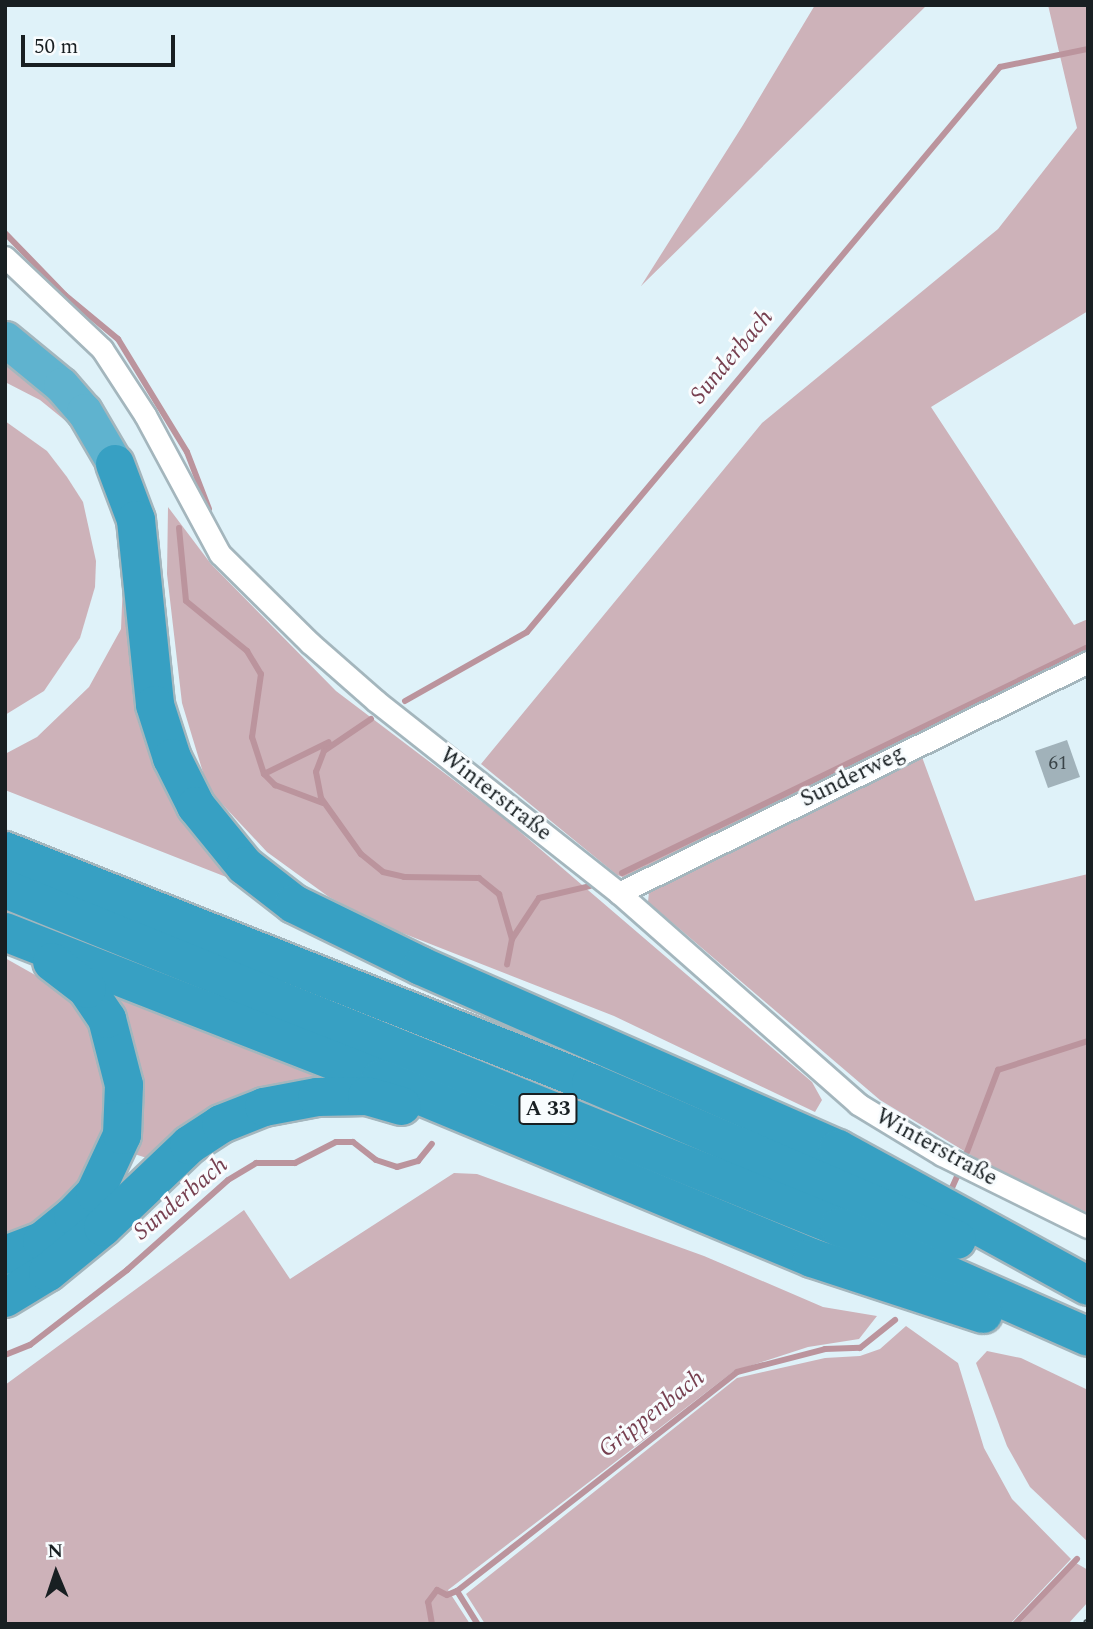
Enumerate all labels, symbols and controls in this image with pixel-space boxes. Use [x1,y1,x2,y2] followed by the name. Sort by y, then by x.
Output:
[24,21,178,65] scale bar
[34,31,78,63] text: 50 m
[684,304,780,410] water label: Sunderbach
[796,740,910,814] street label: Sunderweg
[433,743,557,847] street label: Winterstraße
[1049,753,1067,775] house number: 61
[518,1092,578,1126] road number: A 33
[870,1103,1002,1193] street label: Winterstraße
[128,1151,234,1247] water label: Sunderbach
[593,1364,711,1464] water label: Grippenbach
[47,1537,64,1566] text: N
[21,1538,91,1608] north arrow

